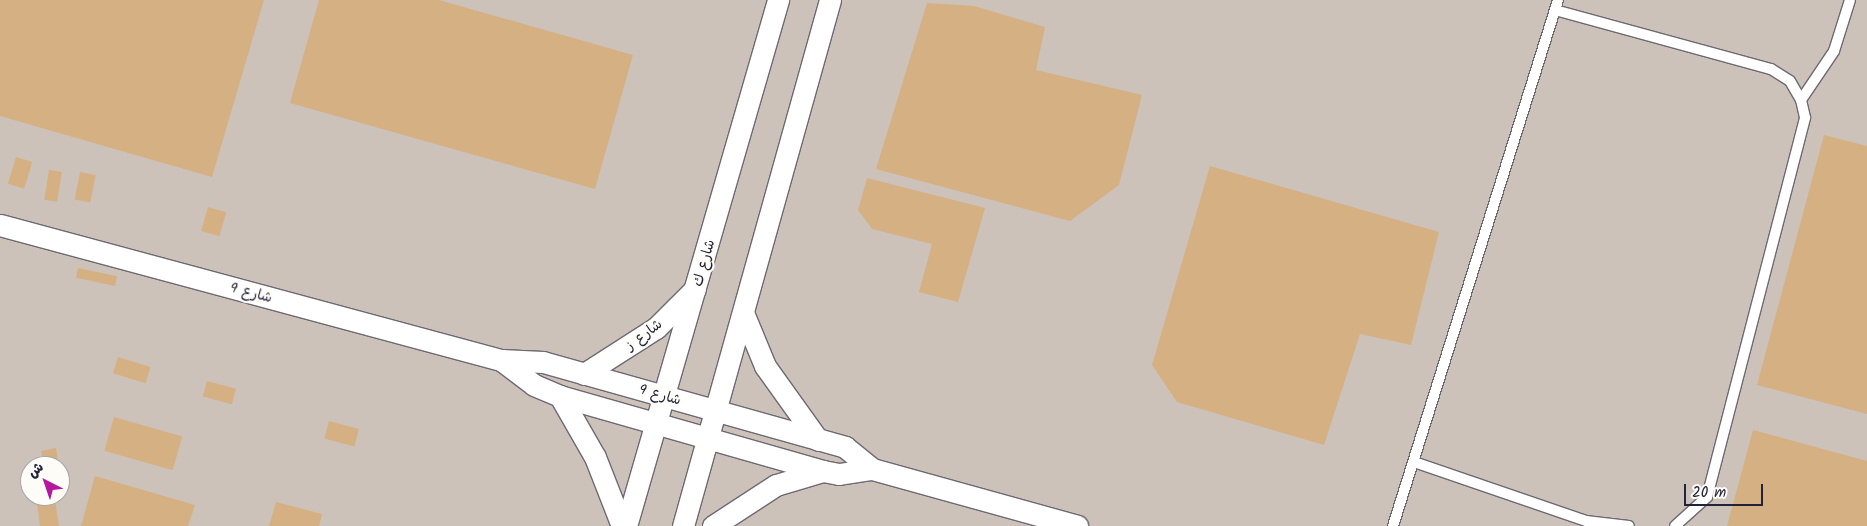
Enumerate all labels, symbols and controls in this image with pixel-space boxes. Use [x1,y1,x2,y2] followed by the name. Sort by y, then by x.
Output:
[689,238,719,288] street label: شارع ك
[228,279,274,307] street label: شارع 9
[622,316,666,354] street label: شارع ز
[637,381,683,409] street label: شارع 9
[20,456,70,506] north arrow
[23,457,49,484] text: ش
[1687,474,1766,506] scale bar
[1692,481,1726,505] text: 20 m

